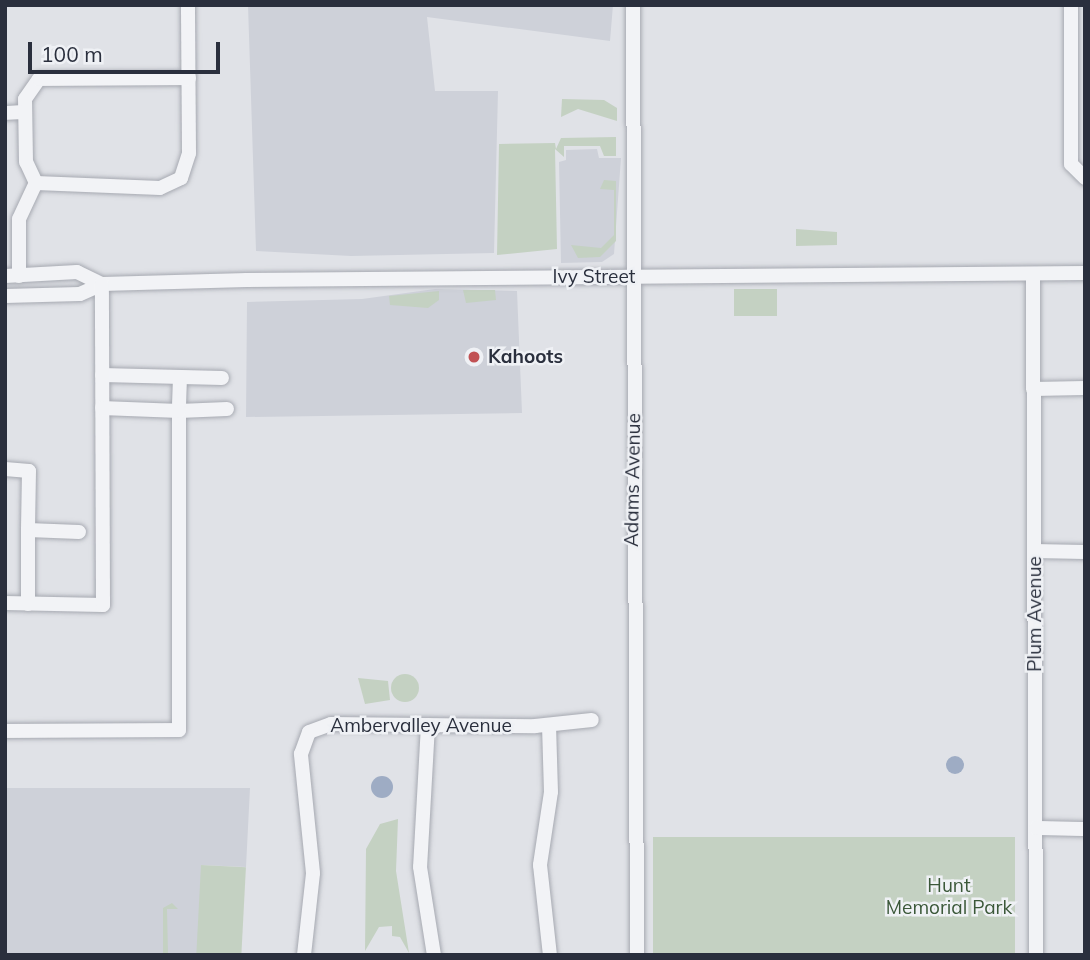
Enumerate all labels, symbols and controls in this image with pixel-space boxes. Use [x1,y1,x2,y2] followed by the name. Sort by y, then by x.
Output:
[32,28,224,72] scale bar
[41,41,103,67] text: 100 m
[553,266,635,288] street label: Ivy Street
[488,346,563,368] place label: Kahoots
[466,349,482,365] marker: Kahoots
[620,413,646,547] street label: Adams Avenue
[1024,556,1046,672] street label: Plum Avenue
[330,715,512,737] street label: Ambervalley Avenue
[886,875,1012,919] park label: Hunt Memorial Park

